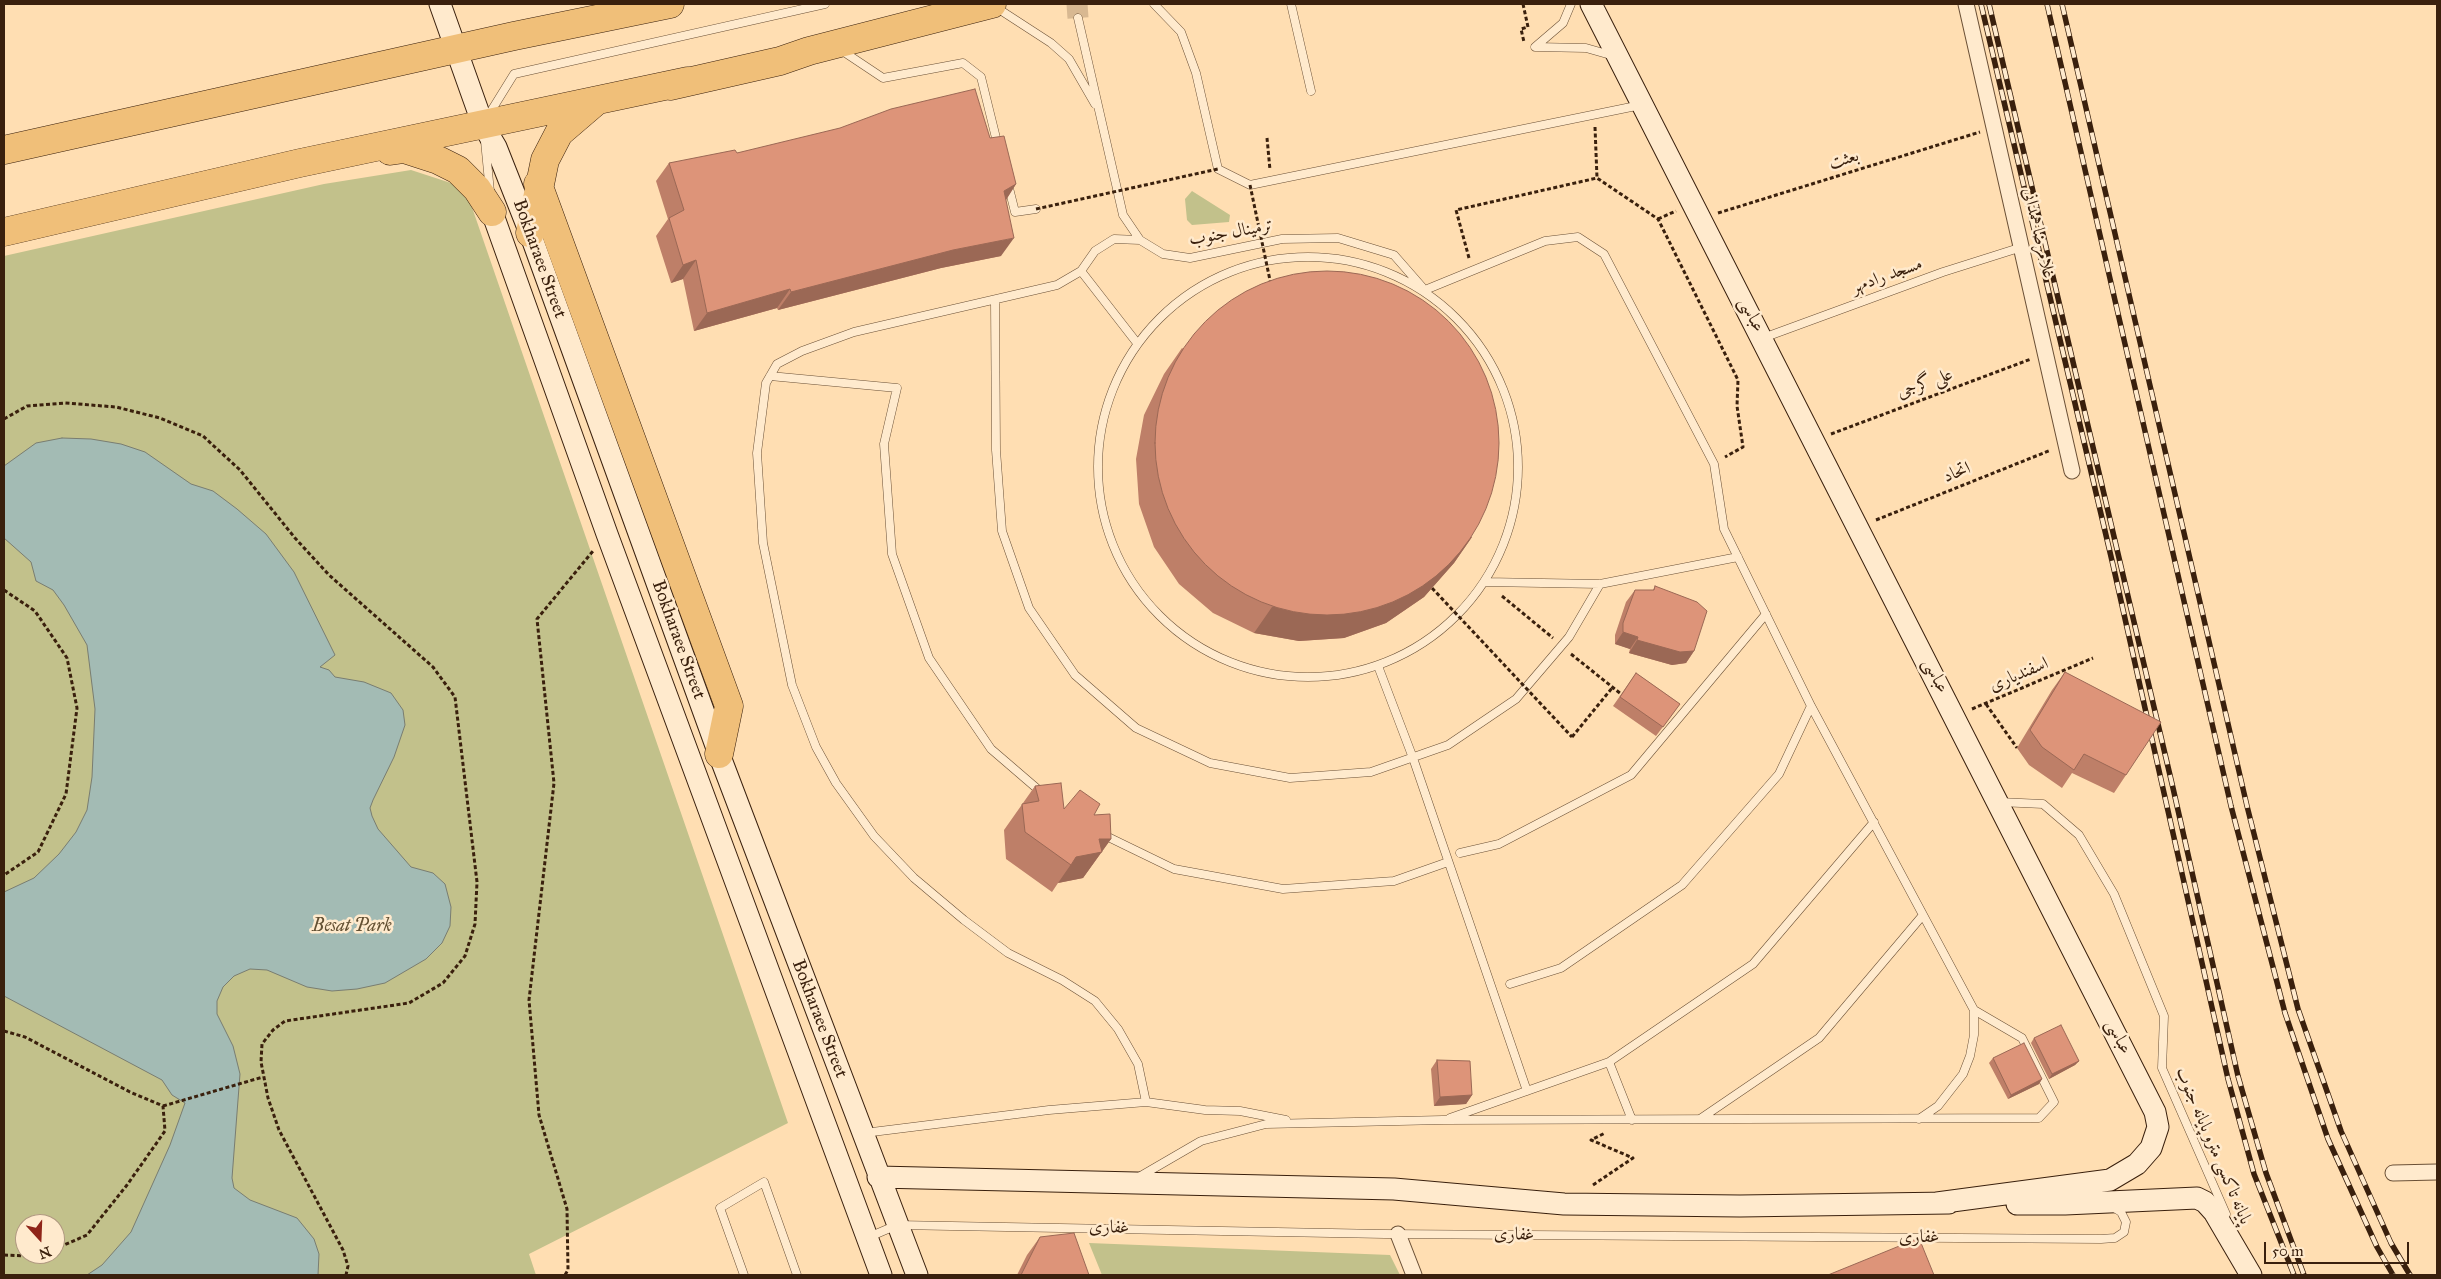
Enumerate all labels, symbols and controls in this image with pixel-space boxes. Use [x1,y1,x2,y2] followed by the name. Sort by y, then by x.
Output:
[1826,145,1862,175] street label: بعثت
[2017,186,2059,280] street label: غلامرضا همدانی
[507,197,571,321] street label: Bokharaee Street
[1187,215,1275,251] street label: ترمینال جنوب
[1849,253,1925,299] street label: مسجد رادمهر
[1733,294,1769,336] street label: عباسی
[1894,364,1956,404] street label: علی گرجی
[1940,458,1974,488] street label: اتحاد
[646,578,710,702] street label: Bokharaee Street
[1986,653,2052,697] street label: اسفندیاری
[1917,655,1953,697] street label: عباسی
[312,916,392,938] park label: Besat Park
[787,957,851,1081] street label: Bokharaee Street
[2100,1016,2136,1058] street label: عباسی
[2170,1064,2256,1228] street label: پایانه تاکسی مترو پایانه جنوب
[15,1214,65,1264] north arrow
[1089,1217,1129,1239] street label: غفاری
[1494,1224,1534,1246] street label: غفاری
[1899,1227,1939,1249] street label: غفاری
[2266,1232,2411,1264] scale bar
[2272,1242,2304,1260] text: 50 m
[36,1243,53,1263] text: N

